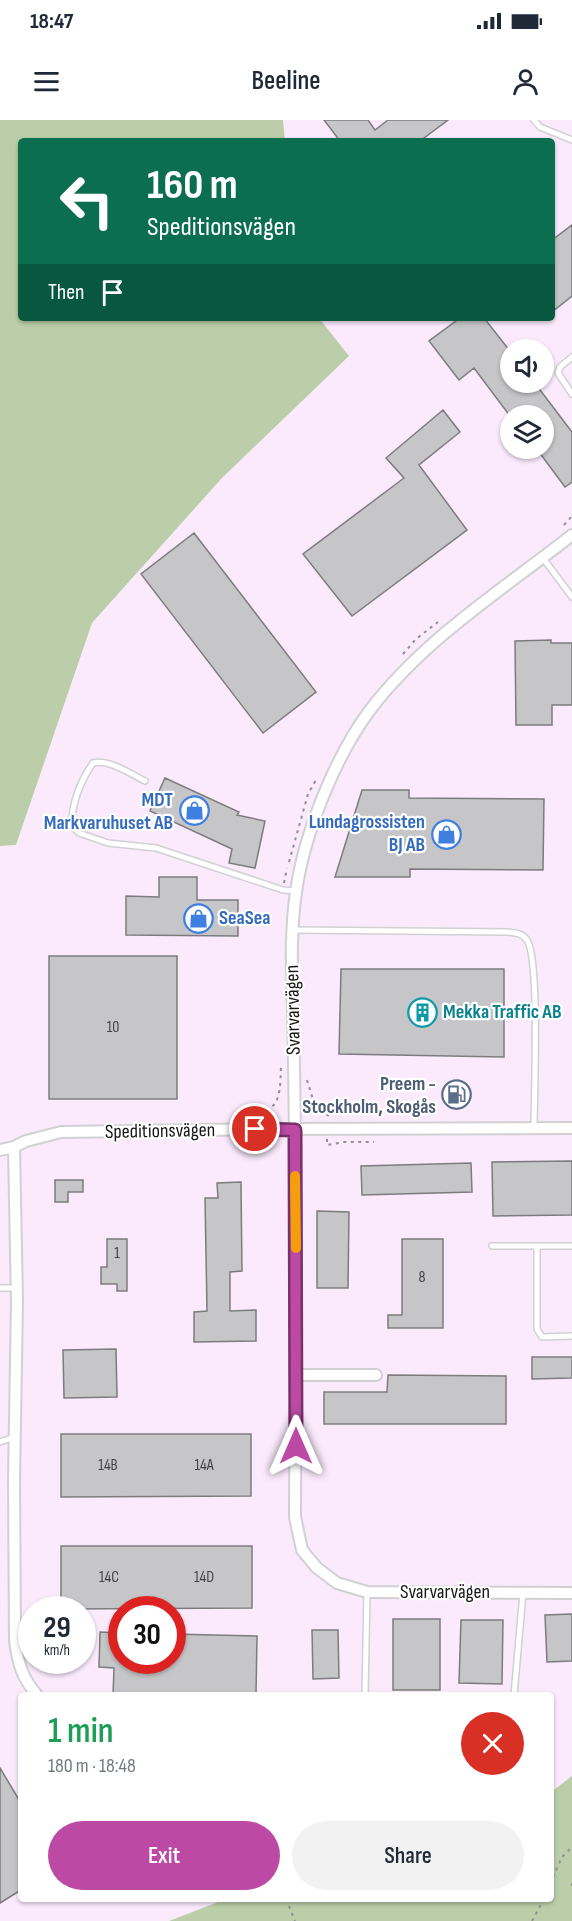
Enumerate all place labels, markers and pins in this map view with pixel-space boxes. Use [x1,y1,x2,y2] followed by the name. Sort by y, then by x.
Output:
[44,788,173,835] place label: MDT Markvaruhuset AB
[178,795,210,827] shop icon: MDT Markvaruhuset AB
[309,810,425,857] place label: Lundagrossisten BJ AB
[430,818,462,850] shop icon: Lundagrossisten BJ AB
[182,902,214,934] shop icon: SeaSea
[219,906,270,930] place label: SeaSea
[406,996,438,1028] building icon: Mekka Traffic AB
[443,1000,561,1024] place label: Mekka Traffic AB
[302,1072,436,1119] place label: Preem - Stockholm, Skogås
[441,1079,473,1111] fuel station icon: Preem - Stockholm, Skogås
[229,1103,280,1154] pin

